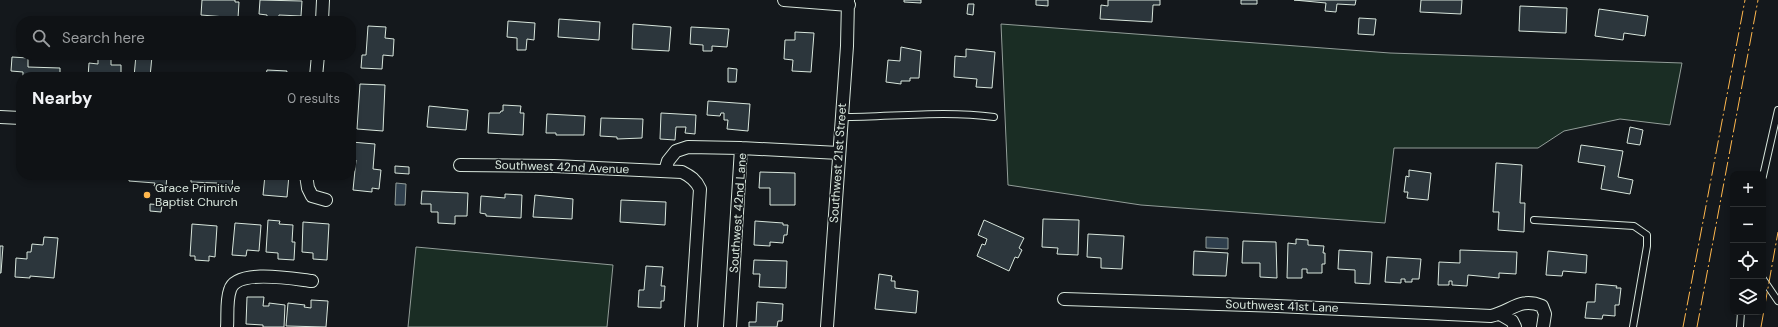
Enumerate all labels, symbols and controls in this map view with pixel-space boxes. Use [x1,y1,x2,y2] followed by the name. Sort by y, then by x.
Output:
[16,16,356,60] search box
[30,27,52,49] icon: search
[62,28,145,48] text: Search here
[32,87,92,109] text: Nearby
[287,90,340,107] text: 0 results
[826,102,850,224] street label: Southwest 21st Street
[726,152,750,274] street label: Southwest 42nd Lane
[494,157,630,177] street label: Southwest 42nd Avenue
[1730,171,1766,315] map controls
[1730,171,1766,207] button: +
[155,180,240,210] place label: Grace Primitive Baptist Church
[142,190,152,200] marker: Grace Primitive Baptist Church
[1730,207,1766,243] button: −
[1730,243,1766,279] button: locate
[1730,279,1766,315] button: layers
[1225,296,1339,316] street label: Southwest 41st Lane

